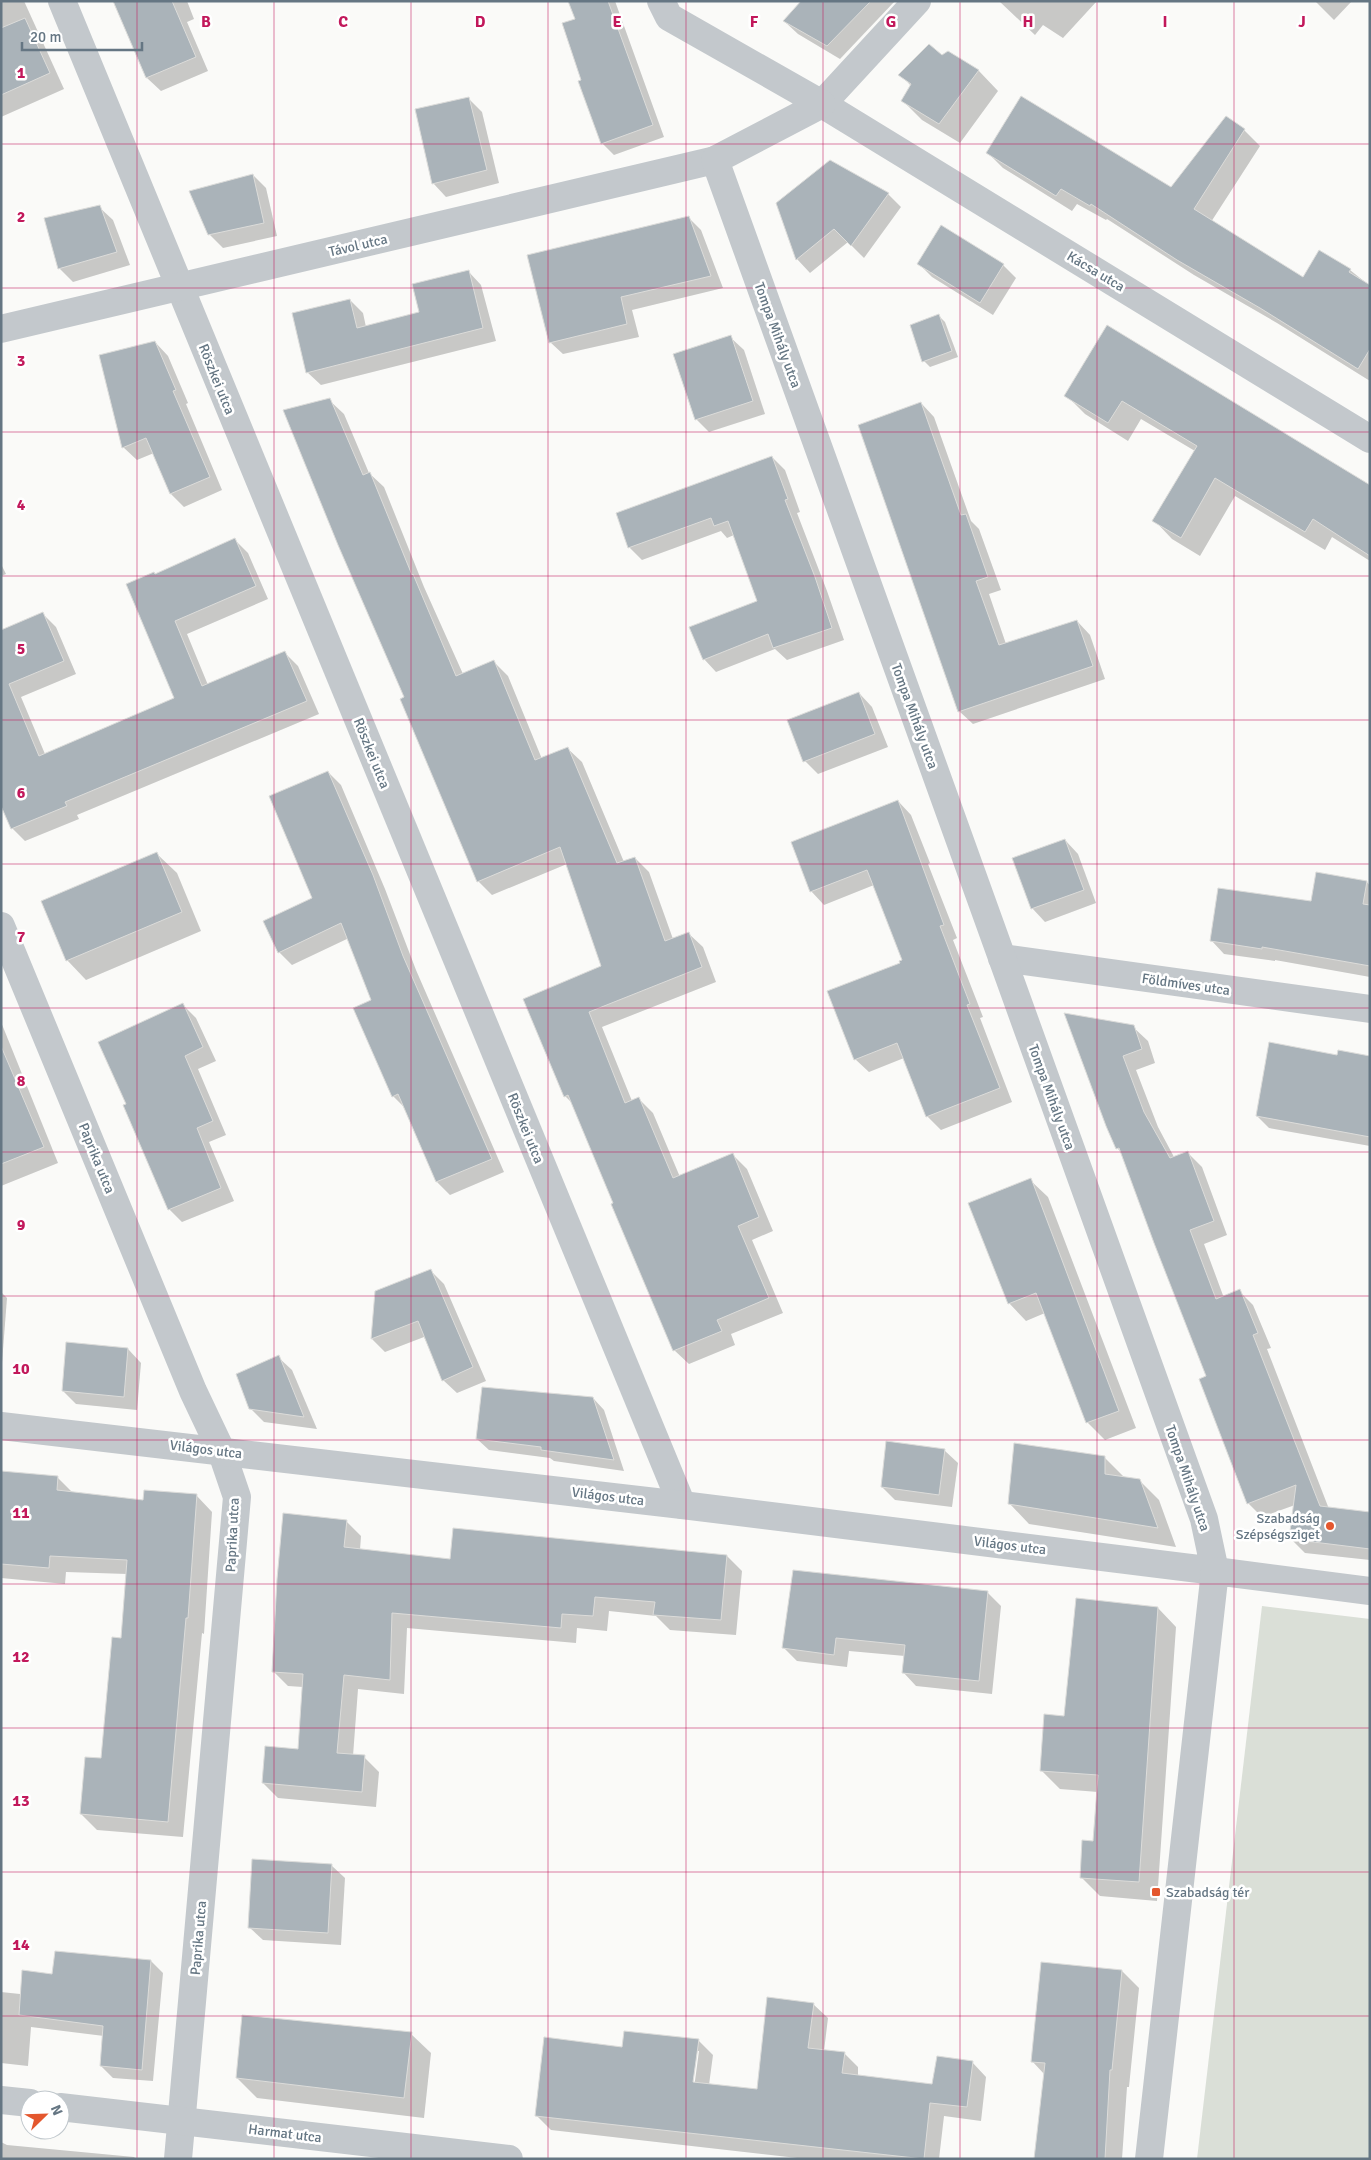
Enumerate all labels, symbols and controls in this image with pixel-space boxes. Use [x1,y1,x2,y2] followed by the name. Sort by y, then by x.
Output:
[201,12,211,32] text: B
[338,12,348,32] text: C
[475,12,486,32] text: D
[612,12,622,32] text: E
[750,12,759,32] text: F
[886,12,896,32] text: G
[1023,12,1033,32] text: H
[1162,12,1168,32] text: I
[1298,12,1306,32] text: J
[22,20,142,52] scale bar
[30,28,61,46] text: 20 m
[17,63,26,83] text: 1
[17,207,25,227] text: 2
[327,231,389,260] street label: Távol utca
[1064,248,1128,295] street label: Kácsa utca
[751,280,805,390] street label: Tompa Mihály utca
[195,341,238,417] street label: Röszkei utca
[17,351,25,371] text: 3
[17,495,26,515] text: 4
[17,639,25,659] text: 5
[888,661,942,771] street label: Tompa Mihály utca
[350,715,393,791] street label: Röszkei utca
[17,783,26,803] text: 6
[17,927,26,947] text: 7
[1141,970,1231,999] street label: Földmíves utca
[1025,1042,1079,1152] street label: Tompa Mihály utca
[17,1071,26,1091] text: 8
[504,1090,547,1166] street label: Röszkei utca
[75,1120,118,1196] street label: Paprika utca
[17,1215,26,1235] text: 9
[12,1359,30,1379] text: 10
[1161,1423,1214,1534] street label: Tompa Mihály utca
[169,1437,243,1462] street label: Világos utca
[571,1484,645,1509] street label: Világos utca
[222,1497,243,1573] street label: Paprika utca
[12,1503,30,1523] text: 11
[1236,1510,1320,1543] place label: Szabadság Szépségsziget
[1324,1520,1336,1532] marker: Szabadság Szépségsziget
[973,1533,1047,1558] street label: Világos utca
[12,1647,30,1667] text: 12
[12,1791,30,1811] text: 13
[1166,1884,1250,1901] place label: Szabadság tér
[1150,1886,1162,1898] marker: Szabadság tér
[187,1900,210,1976] street label: Paprika utca
[12,1935,30,1955] text: 14
[20,2090,70,2140] north arrow
[47,2102,66,2118] text: N
[247,2121,323,2146] street label: Harmat utca

